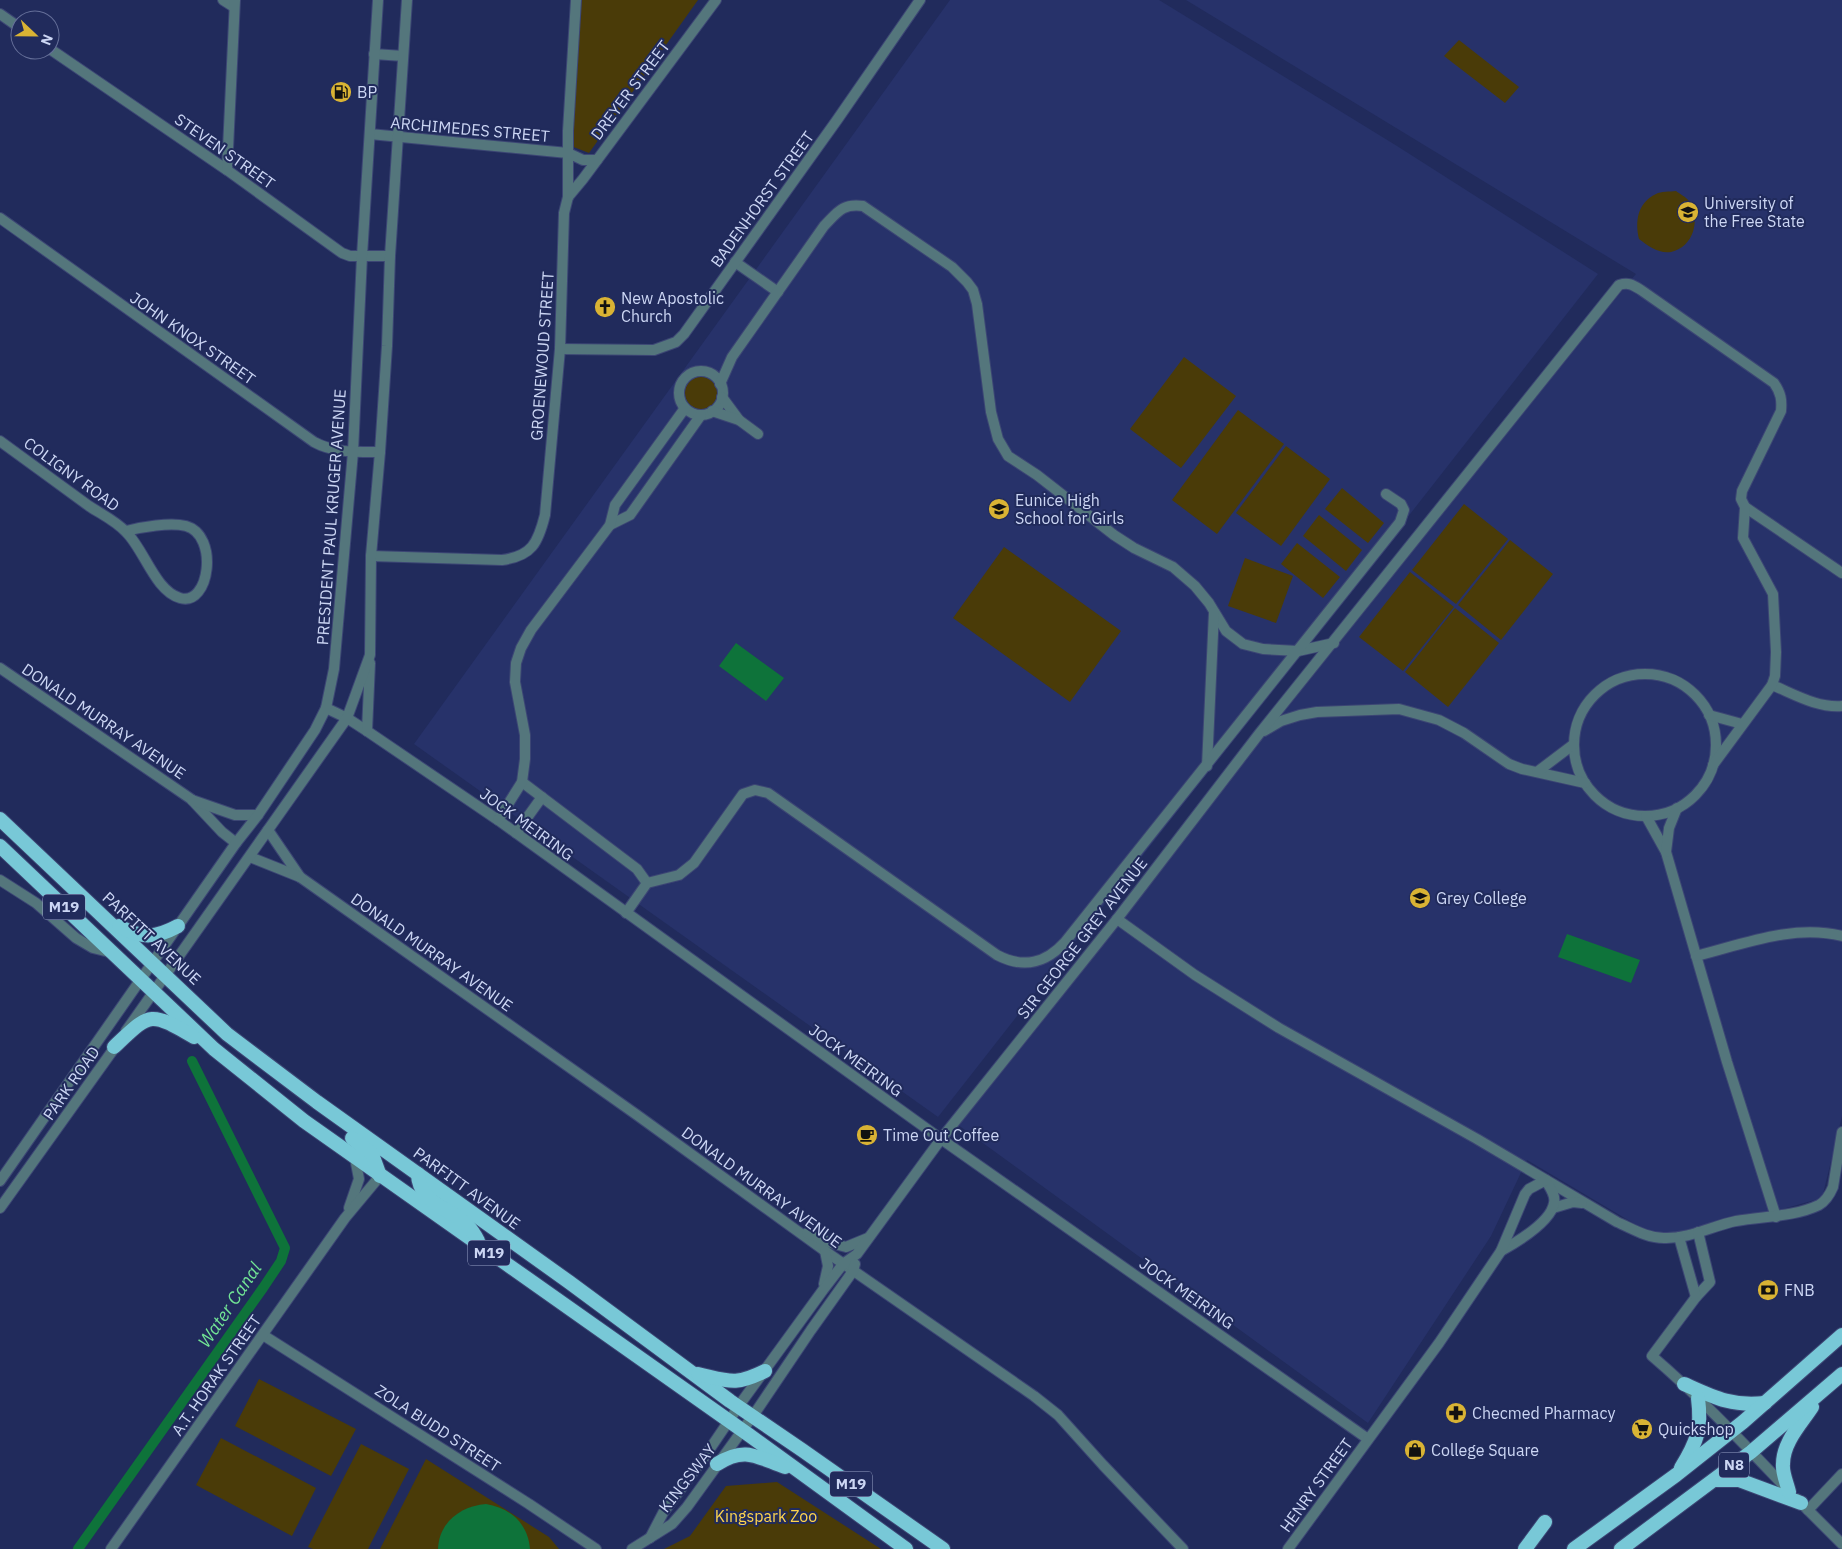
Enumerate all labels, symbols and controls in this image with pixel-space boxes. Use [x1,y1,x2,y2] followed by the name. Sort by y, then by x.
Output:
[10,10,60,60] north arrow
[37,32,57,48] text: N
[586,36,674,144] street label: DREYER STREET
[329,80,353,104] fuel station icon: BP
[357,82,377,102] place label: BP
[171,109,279,193] street label: STEVEN STREET
[390,112,550,146] street label: ARCHIMEDES STREET
[706,127,818,271] street label: BADENHORST STREET
[1704,193,1805,231] place label: University of the Free State
[1676,200,1700,224] school or university icon: University of the Free State
[526,271,558,441] street label: GROENEWOUD STREET
[127,287,259,389] street label: JOHN KNOX STREET
[621,288,724,326] place label: New Apostolic Church
[593,295,617,319] church icon: New Apostolic Church
[312,388,350,646] street label: PRESIDENT PAUL KRUGER AVENUE
[20,433,124,515] street label: COLIGNY ROAD
[1015,490,1124,528] place label: Eunice High School for Girls
[987,497,1011,521] school or university icon: Eunice High School for Girls
[18,659,190,783] street label: DONALD MURRAY AVENUE
[476,783,578,865] street label: JOCK MEIRING
[1013,853,1151,1023] street label: SIR GEORGE GREY AVENUE
[1408,886,1432,910] school or university icon: Grey College
[99,887,205,989] street label: PARFITT AVENUE
[347,888,517,1016] street label: DONALD MURRAY AVENUE
[1436,888,1527,908] place label: Grey College
[43,894,85,920] road number: M19
[805,1019,907,1101] street label: JOCK MEIRING
[38,1042,104,1124] street label: PARK ROAD
[678,1122,846,1252] street label: DONALD MURRAY AVENUE
[855,1123,879,1147] cafe icon: Time Out Coffee
[883,1125,999,1145] place label: Time Out Coffee
[410,1142,524,1234] street label: PARFITT AVENUE
[468,1240,510,1266] road number: M19
[1136,1253,1238,1333] street label: JOCK MEIRING
[193,1257,267,1352] water label: Water Canal
[1756,1278,1780,1302] bank icon: FNB
[1784,1280,1815,1300] place label: FNB
[167,1311,265,1439] street label: A.T. HORAK STREET
[372,1380,504,1476] street label: ZOLA BUDD STREET
[1444,1401,1468,1425] pharmacy icon: Checmed Pharmacy
[1472,1403,1615,1423] place label: Checmed Pharmacy
[1630,1417,1654,1441] supermarket icon: Quickshop
[1658,1419,1734,1439] place label: Quickshop
[1275,1434,1357,1536] street label: HENRY STREET
[1403,1438,1427,1462] shop icon: College Square
[654,1439,720,1516] street label: KINGSWAY
[1431,1440,1539,1460] place label: College Square
[1719,1452,1749,1478] road number: N8
[830,1472,872,1496] road number: M19
[715,1506,817,1526] park label: Kingspark Zoo

